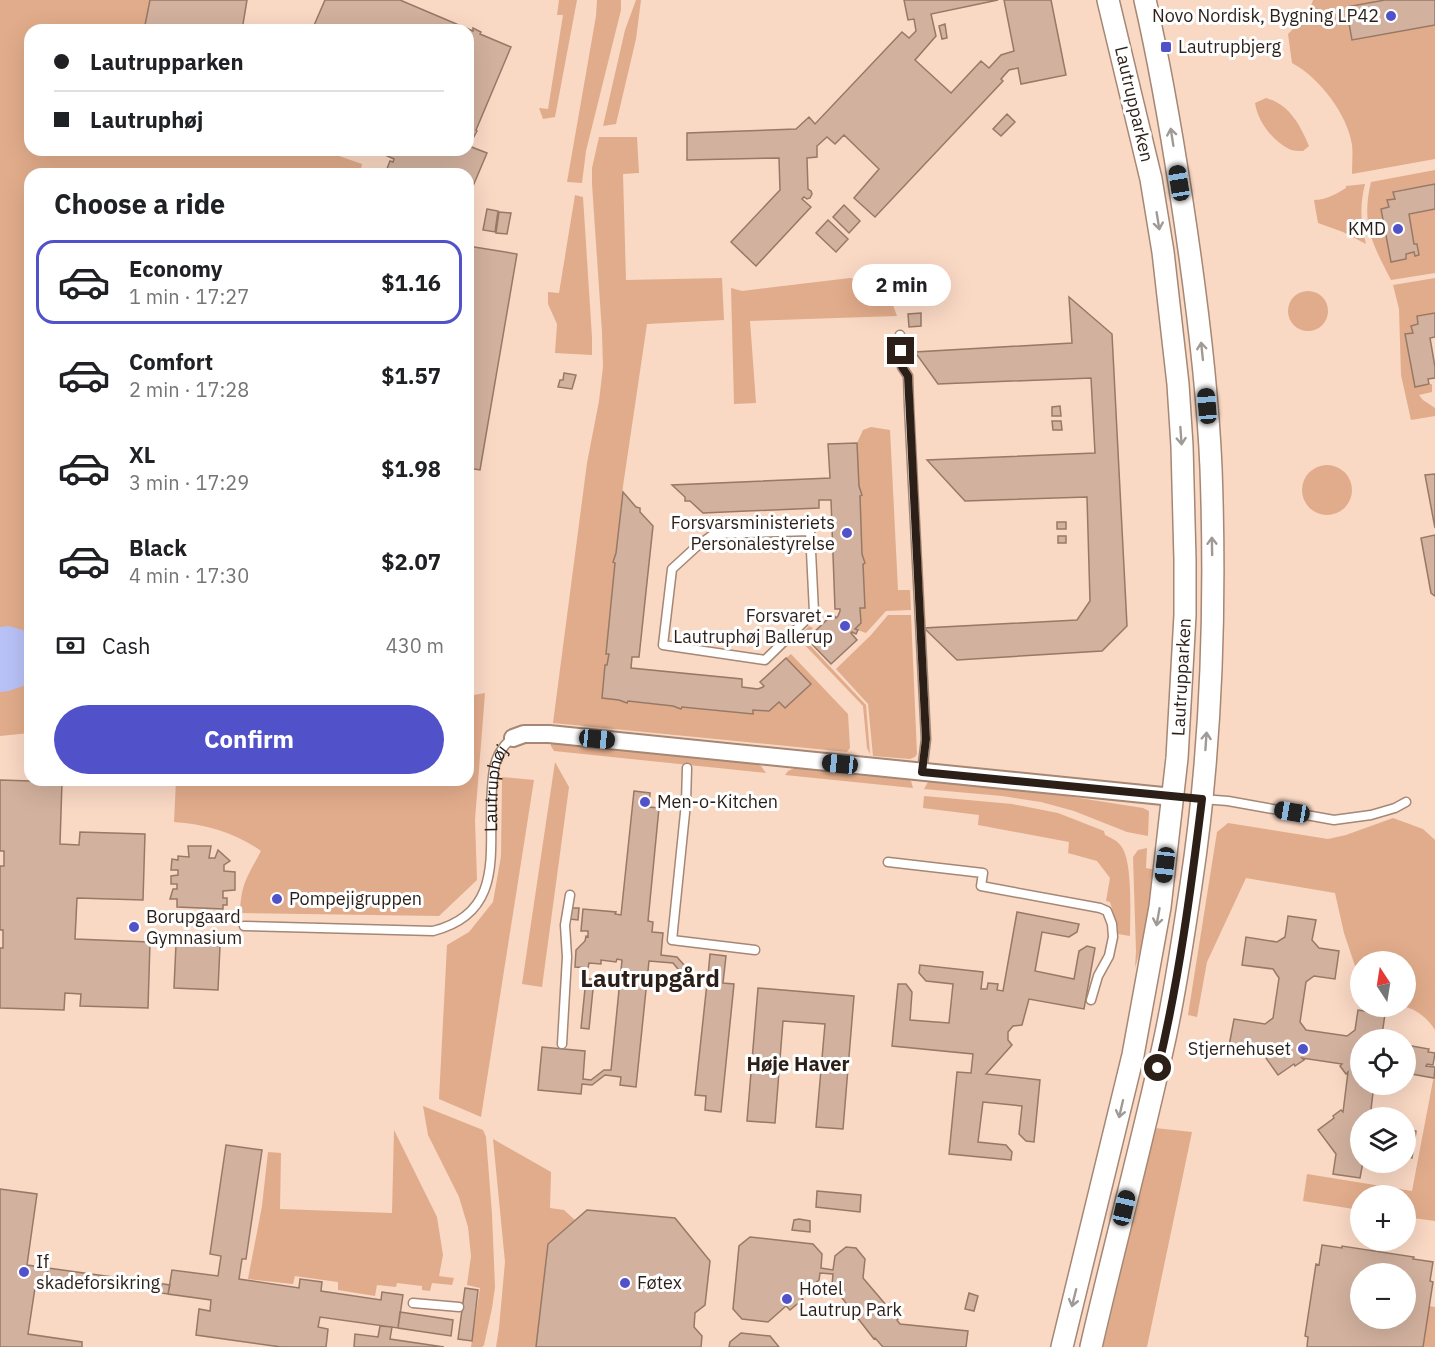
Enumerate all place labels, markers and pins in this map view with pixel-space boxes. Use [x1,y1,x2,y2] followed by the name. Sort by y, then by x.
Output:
[1152,4,1379,27] place label: Novo Nordisk, Bygning LP42
[1384,9,1398,23] marker: Novo Nordisk, Bygning LP42
[1178,35,1281,58] place label: Lautrupbjerg
[1159,40,1173,54] marker: Lautrupbjerg
[1348,217,1386,240] place label: KMD
[1391,222,1405,236] marker: KMD
[671,511,835,555] place label: Forsvarsministeriets Personalestyrelse
[840,526,854,540] marker: Forsvarsministeriets Personalestyrelse
[673,604,833,648] place label: Forsvaret - Lautruphøj Ballerup
[838,619,852,633] marker: Forsvaret - Lautruphøj Ballerup
[657,790,778,813] place label: Men-o-Kitchen
[638,795,652,809] marker: Men-o-Kitchen
[289,887,422,910] place label: Pompejigruppen
[270,892,284,906] marker: Pompejigruppen
[146,905,242,949] place label: Borupgaard Gymnasium
[127,920,141,934] marker: Borupgaard Gymnasium
[1188,1037,1291,1060] place label: Stjernehuset
[1296,1042,1310,1056] marker: Stjernehuset
[36,1250,161,1294] place label: If skadeforsikring
[17,1265,31,1279] marker: If skadeforsikring
[637,1271,682,1294] place label: Føtex
[618,1276,632,1290] marker: Føtex
[799,1277,903,1321] place label: Hotel Lautrup Park
[780,1292,794,1306] marker: Hotel Lautrup Park

